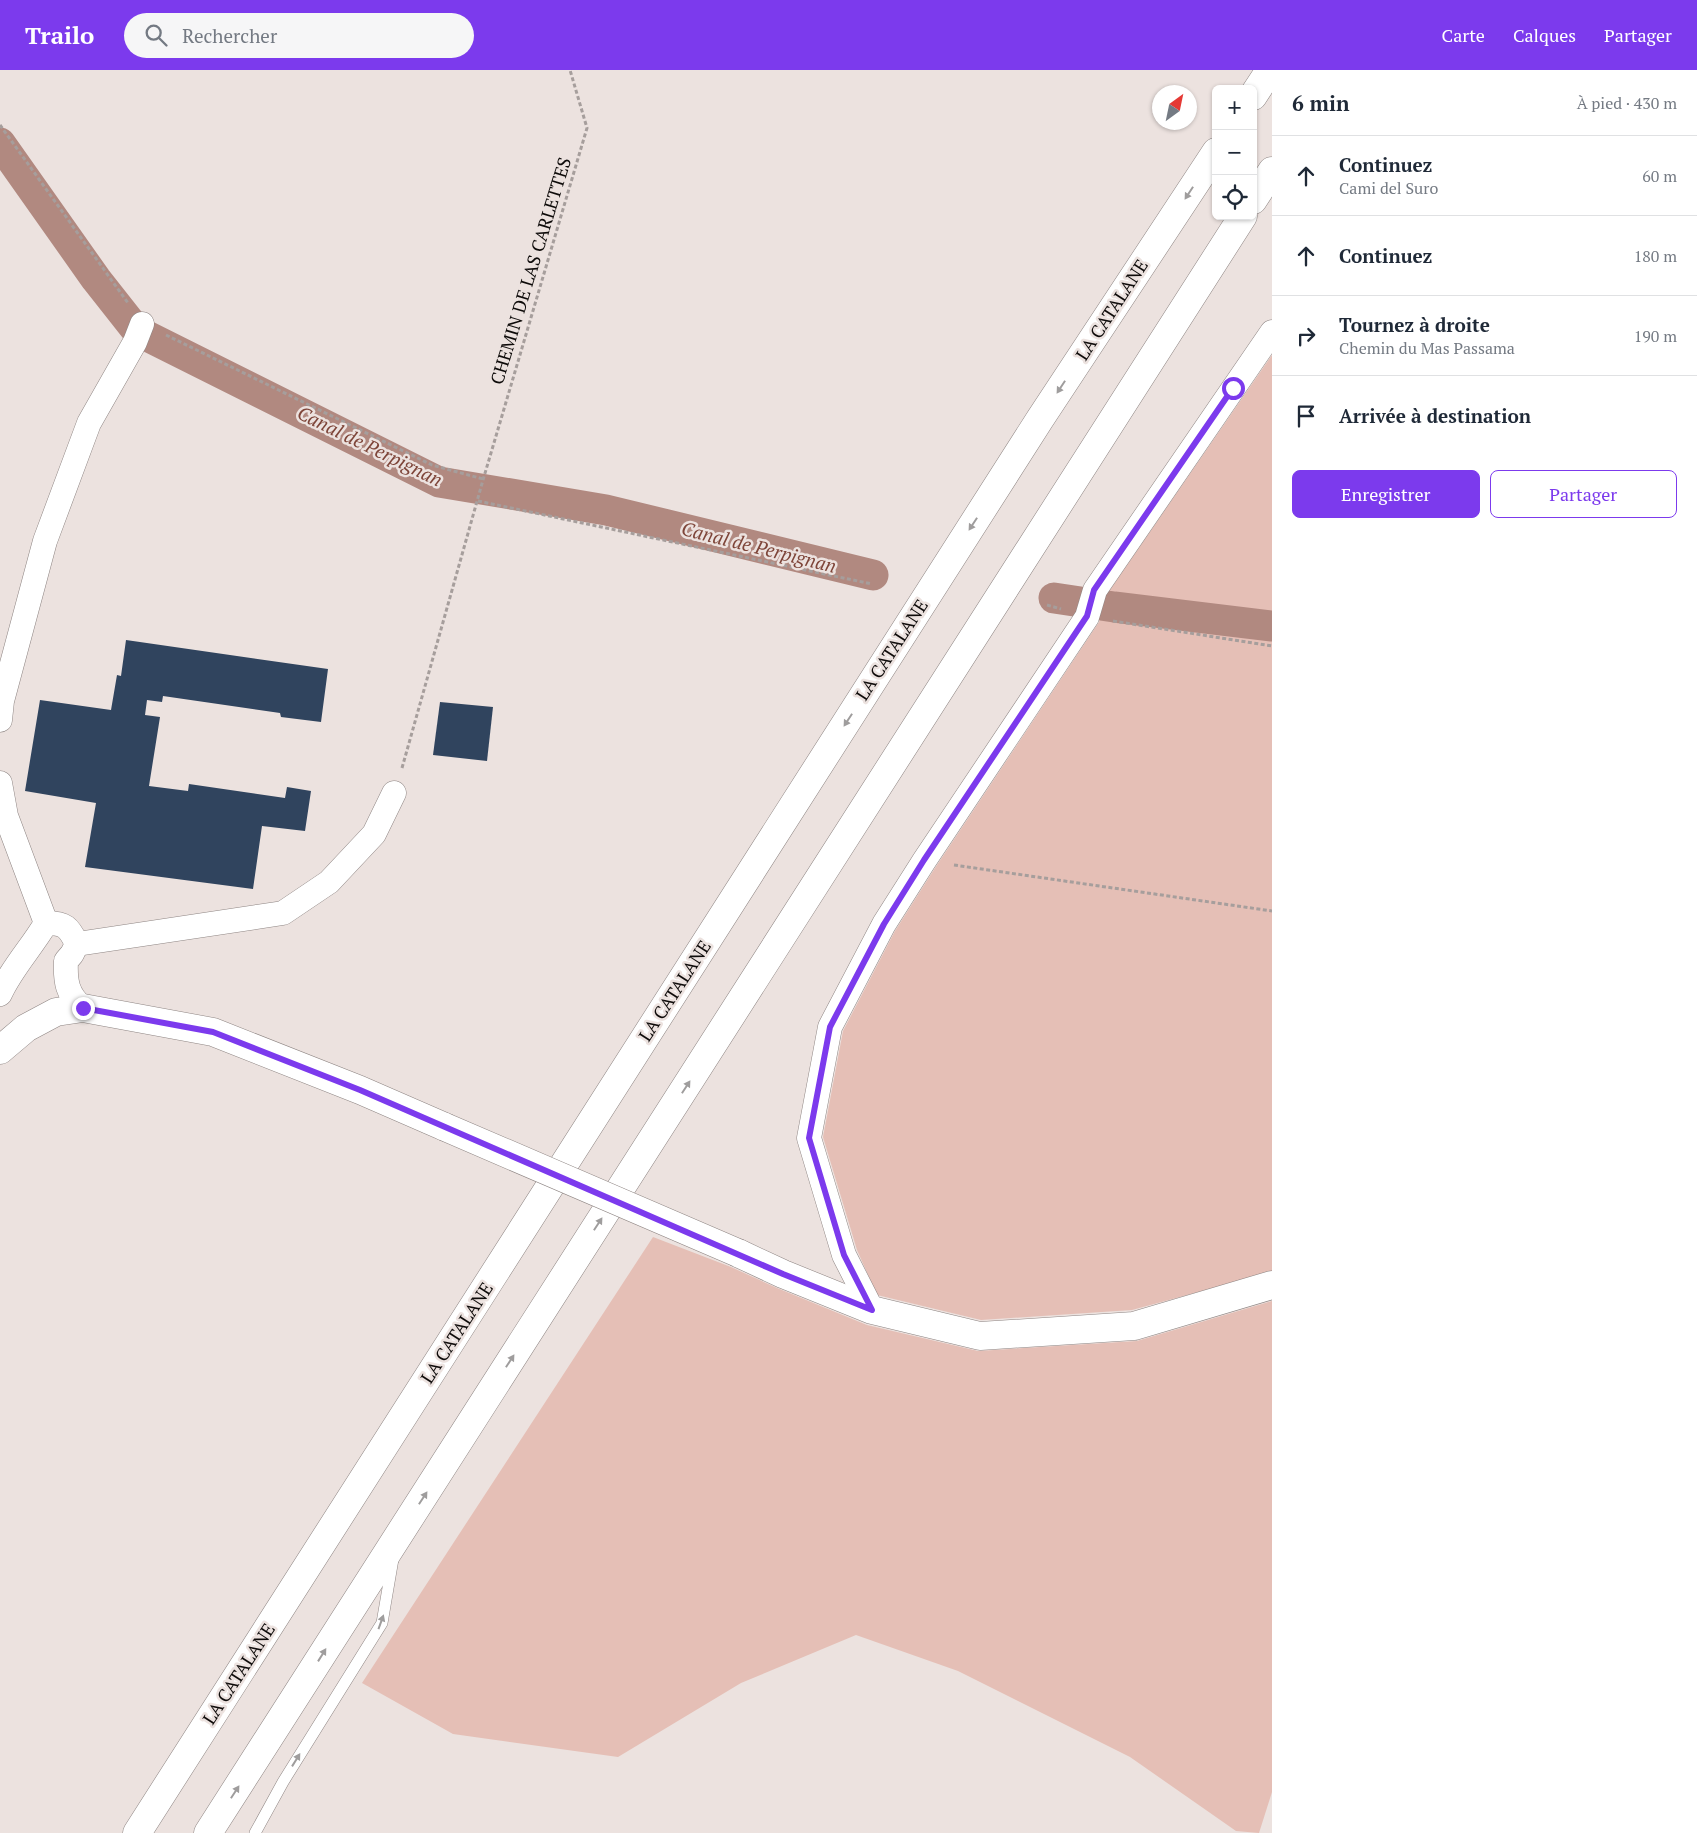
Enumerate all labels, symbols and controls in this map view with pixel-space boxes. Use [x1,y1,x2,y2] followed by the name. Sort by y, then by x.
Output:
[124,13,474,58] search box
[25,19,94,51] text: Trailo
[142,21,170,49] icon: search
[182,23,277,48] text: Rechercher
[1442,23,1485,47] text: Carte
[1513,23,1576,47] text: Calques
[1604,23,1672,47] text: Partager
[1152,85,1197,130] north arrow
[1212,85,1257,220] map controls
[1212,85,1257,130] button: +
[1292,89,1349,117] text: 6 min
[1577,92,1677,114] text: À pied · 430 m
[1212,130,1257,175] button: −
[1339,152,1432,177] text: Continuez
[484,154,576,387] street label: CHEMIN DE LAS CARLETTES
[1292,162,1320,190] icon: ahead
[1642,165,1677,187] text: 60 m
[1212,175,1257,220] button: locate
[1339,177,1438,199] text: Cami del Suro
[1184,186,1194,200] one-way arrow
[1292,242,1320,270] icon: ahead
[1339,243,1432,268] text: Continuez
[1634,245,1677,267] text: 180 m
[1070,254,1153,365] street label: LA CATALANE
[1339,312,1490,337] text: Tournez à droite
[1292,322,1320,350] icon: right
[1634,325,1677,347] text: 190 m
[1339,337,1515,359] text: Chemin du Mas Passama
[1222,377,1245,400] route start
[1056,380,1066,394] one-way arrow
[293,400,447,492] water label: Canal de Perpignan
[1292,402,1320,430] icon: arrive
[1339,403,1531,428] text: Arrivée à destination
[1292,470,1480,518] button: Enregistrer
[1490,470,1677,518] button: Partager
[679,515,839,578] water label: Canal de Perpignan
[968,517,978,530] one-way arrow
[850,594,933,705] street label: LA CATALANE
[843,713,853,726] one-way arrow
[633,935,716,1046] street label: LA CATALANE
[72,997,95,1020] route end
[681,1080,690,1094] one-way arrow
[593,1217,603,1231] one-way arrow
[415,1277,498,1388] street label: LA CATALANE
[506,1354,515,1367] one-way arrow
[418,1491,427,1504] one-way arrow
[377,1614,385,1629] one-way arrow
[197,1618,280,1729] street label: LA CATALANE
[318,1649,327,1662] one-way arrow
[292,1754,301,1767] one-way arrow
[230,1785,240,1799] one-way arrow

